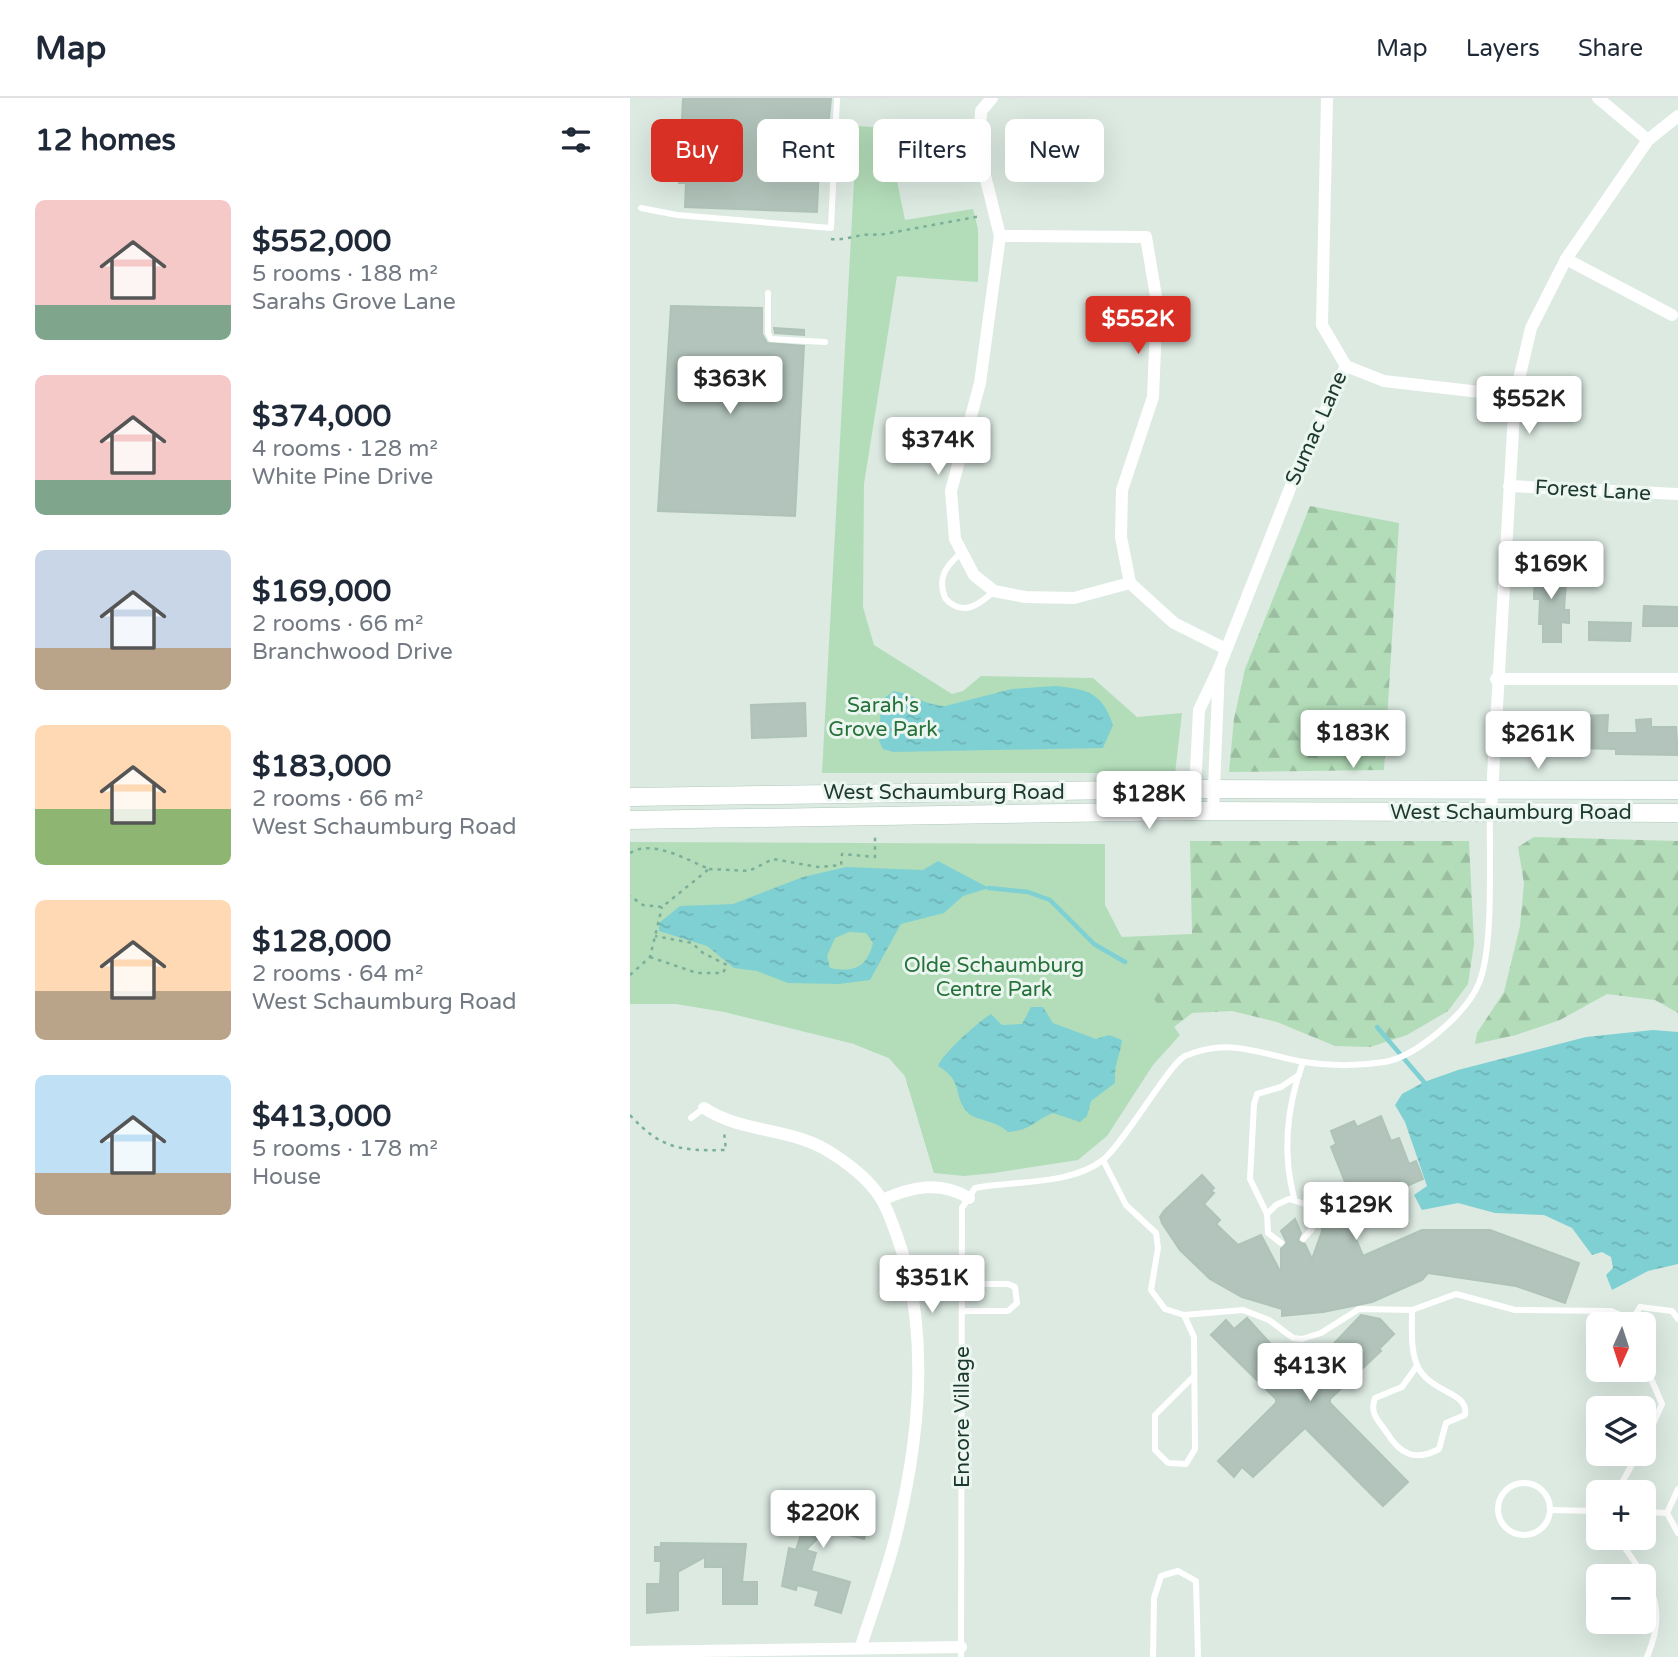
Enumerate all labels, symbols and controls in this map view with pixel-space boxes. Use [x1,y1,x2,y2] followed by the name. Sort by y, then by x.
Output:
[35,29,106,68] text: Map
[1376,34,1428,63] text: Map
[1466,34,1540,63] text: Layers
[1578,34,1643,63] text: Share
[651,119,743,182] chip: Buy
[757,119,859,182] chip: Rent
[873,119,991,182] chip: Filters
[1005,119,1104,182] chip: New
[557,121,595,159] icon: filters
[35,122,176,159] text: 12 homes
[252,223,391,260] text: $552,000
[91,228,175,312] icon: home
[252,260,438,288] text: 5 rooms · 188 m²
[252,288,456,316] text: Sarahs Grove Lane
[1089,296,1187,356] pin: $552K
[1102,305,1174,333] text: $552K
[681,356,779,416] pin: $363K
[694,365,766,393] text: $363K
[1280,367,1353,489] street label: Sumac Lane
[1480,376,1578,436] pin: $552K
[1493,385,1565,413] text: $552K
[252,398,391,435] text: $374,000
[91,403,175,487] icon: home
[889,418,987,477] pin: $374K
[902,426,974,454] text: $374K
[252,435,438,463] text: 4 rooms · 128 m²
[252,463,433,491] text: White Pine Drive
[1534,475,1652,506] street label: Forest Lane
[1502,542,1600,601] pin: $169K
[1515,550,1587,578] text: $169K
[252,573,391,610] text: $169,000
[91,578,175,662] icon: home
[252,610,423,638] text: 2 rooms · 66 m²
[252,638,453,666] text: Branchwood Drive
[828,693,938,742] park label: Sarah's Grove Park
[1304,710,1402,770] pin: $183K
[1489,712,1587,771] pin: $261K
[1317,719,1389,747] text: $183K
[1502,720,1574,748] text: $261K
[252,748,391,785] text: $183,000
[91,753,175,837] icon: home
[1100,772,1198,831] pin: $128K
[823,780,1065,805] street label: West Schaumburg Road
[1113,780,1185,808] text: $128K
[252,785,423,813] text: 2 rooms · 66 m²
[1390,800,1632,825] street label: West Schaumburg Road
[252,813,517,841] text: West Schaumburg Road
[252,923,391,960] text: $128,000
[91,928,175,1012] icon: home
[904,953,1084,1002] park label: Olde Schaumburg Centre Park
[252,960,423,988] text: 2 rooms · 64 m²
[252,988,517,1016] text: West Schaumburg Road
[252,1098,391,1135] text: $413,000
[91,1103,175,1187] icon: home
[252,1135,438,1163] text: 5 rooms · 178 m²
[252,1163,321,1191] text: House
[1307,1182,1405,1242] pin: $129K
[1320,1191,1392,1219] text: $129K
[883,1256,981,1315] pin: $351K
[896,1264,968,1292] text: $351K
[1586,1312,1656,1382] north arrow
[1586,1312,1656,1634] map controls
[1261,1344,1359,1403] pin: $413K
[950,1346,975,1488] street label: Encore Village
[1274,1352,1346,1380] text: $413K
[1586,1396,1656,1466] button: layers
[1586,1480,1656,1550] button: +
[774,1490,872,1550] pin: $220K
[787,1499,859,1527] text: $220K
[1586,1564,1656,1634] button: −

